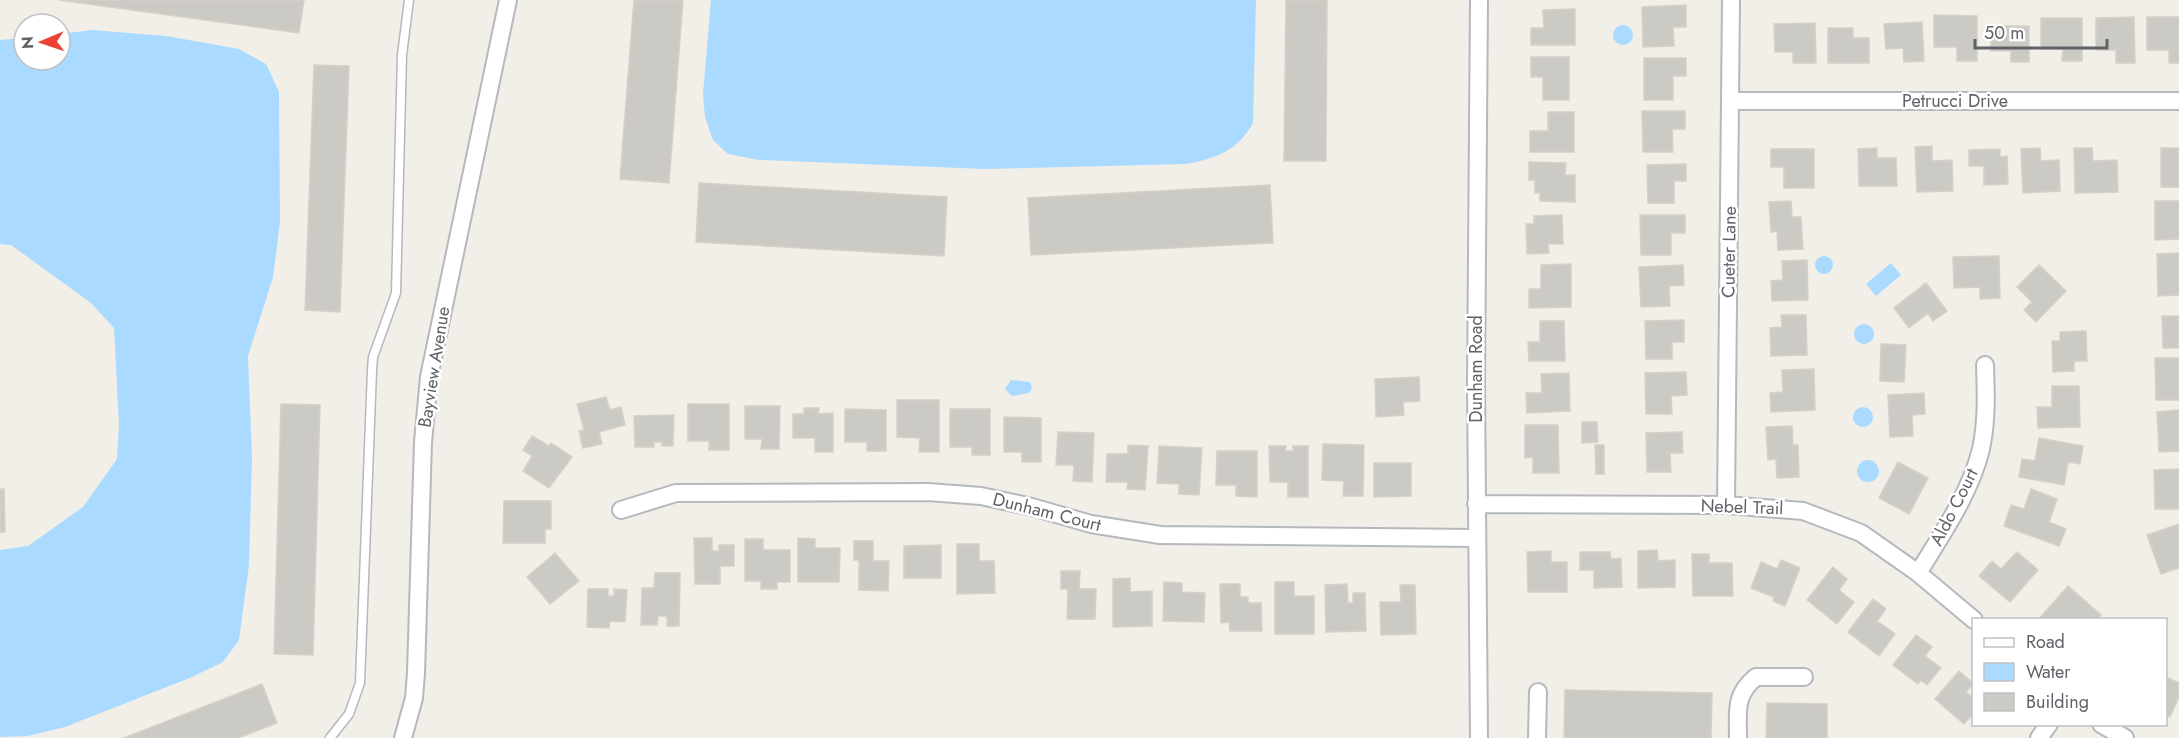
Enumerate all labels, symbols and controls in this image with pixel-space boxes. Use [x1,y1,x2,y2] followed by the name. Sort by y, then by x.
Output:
[12,12,72,72] north arrow
[1975,12,2107,50] scale bar
[1984,20,2024,46] text: 50 m
[16,36,39,49] text: N
[1902,88,2008,114] street label: Petrucci Drive
[1715,206,1743,298] street label: Cueter Lane
[412,305,456,429] street label: Bayview Avenue
[1463,315,1489,423] street label: Dunham Road
[1923,463,1985,550] street label: Aldo Court
[990,486,1105,538] street label: Dunham Court
[1700,493,1784,521] street label: Nebel Trail
[1972,618,2167,726] legend
[2026,629,2065,655] text: Road
[2026,659,2071,685] text: Water
[2026,689,2089,715] text: Building

